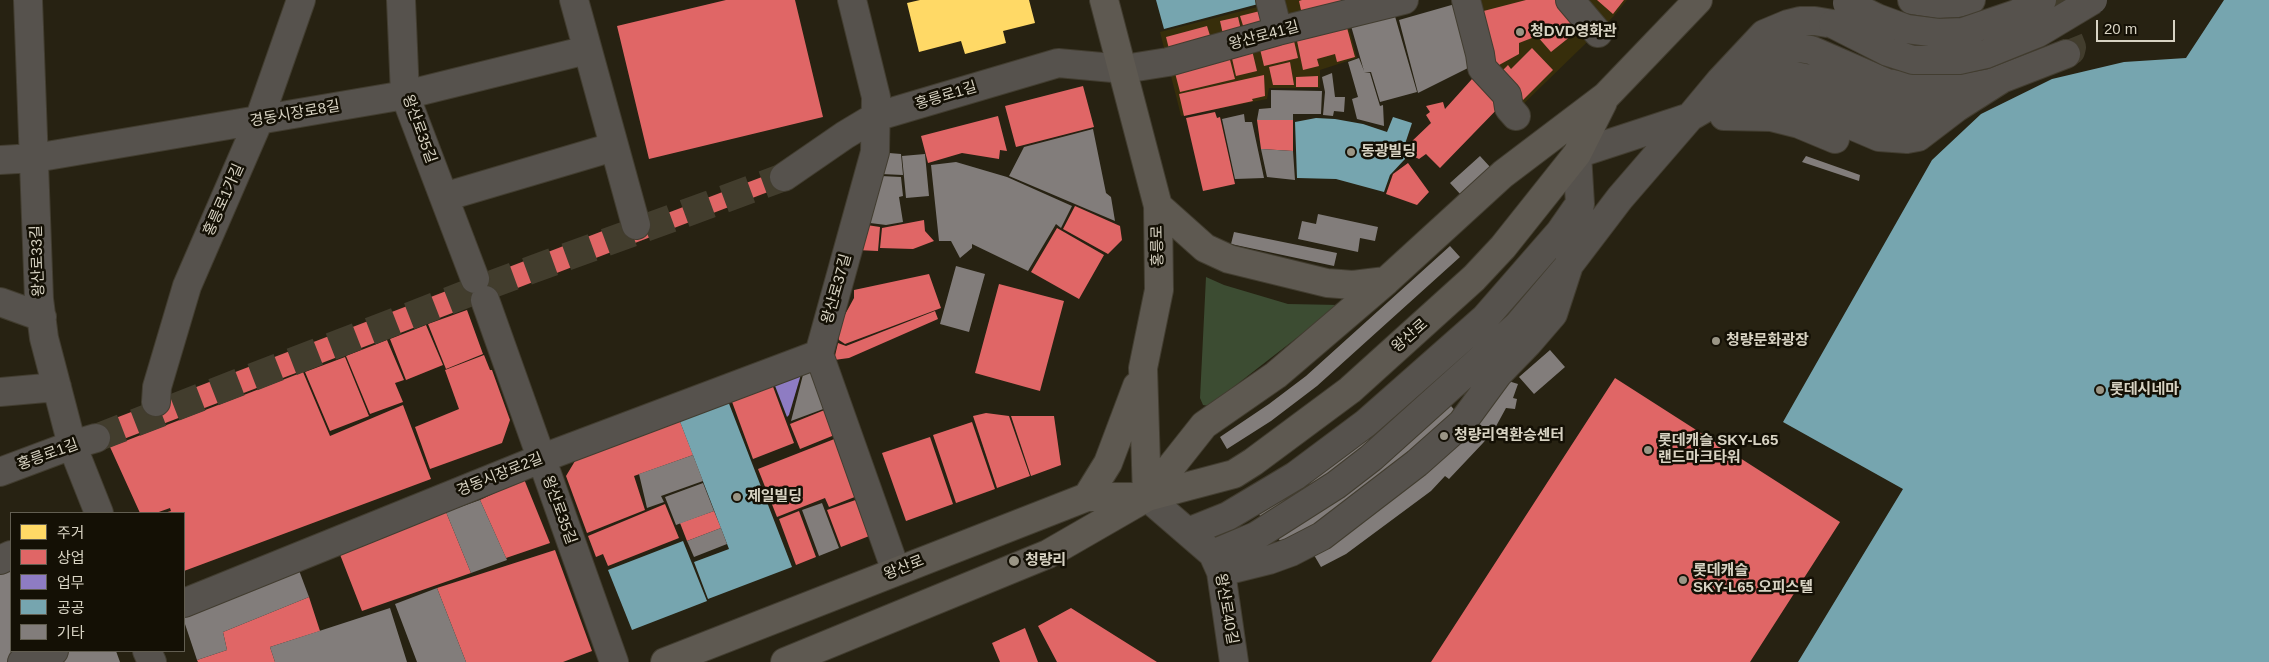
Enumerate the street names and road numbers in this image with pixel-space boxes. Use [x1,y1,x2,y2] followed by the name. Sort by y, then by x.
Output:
[1227,18,1301,54] street label: 왕산로41길
[913,78,979,114] street label: 홍릉로1길
[398,92,440,166] street label: 왕산로35길
[249,97,341,131] street label: 경동시장로8길
[200,161,248,239] street label: 홍릉로1가길
[28,225,48,297] street label: 왕산로33길
[1149,225,1167,267] street label: 홍릉로
[818,252,856,326] street label: 왕산로37길
[1388,316,1432,356] street label: 왕산로
[15,436,81,474] street label: 홍릉로1길
[454,450,546,500] street label: 경동시장로2길
[538,473,580,547] street label: 왕산로35길
[881,552,927,584] street label: 왕산로
[1211,572,1241,646] street label: 왕산로40길

